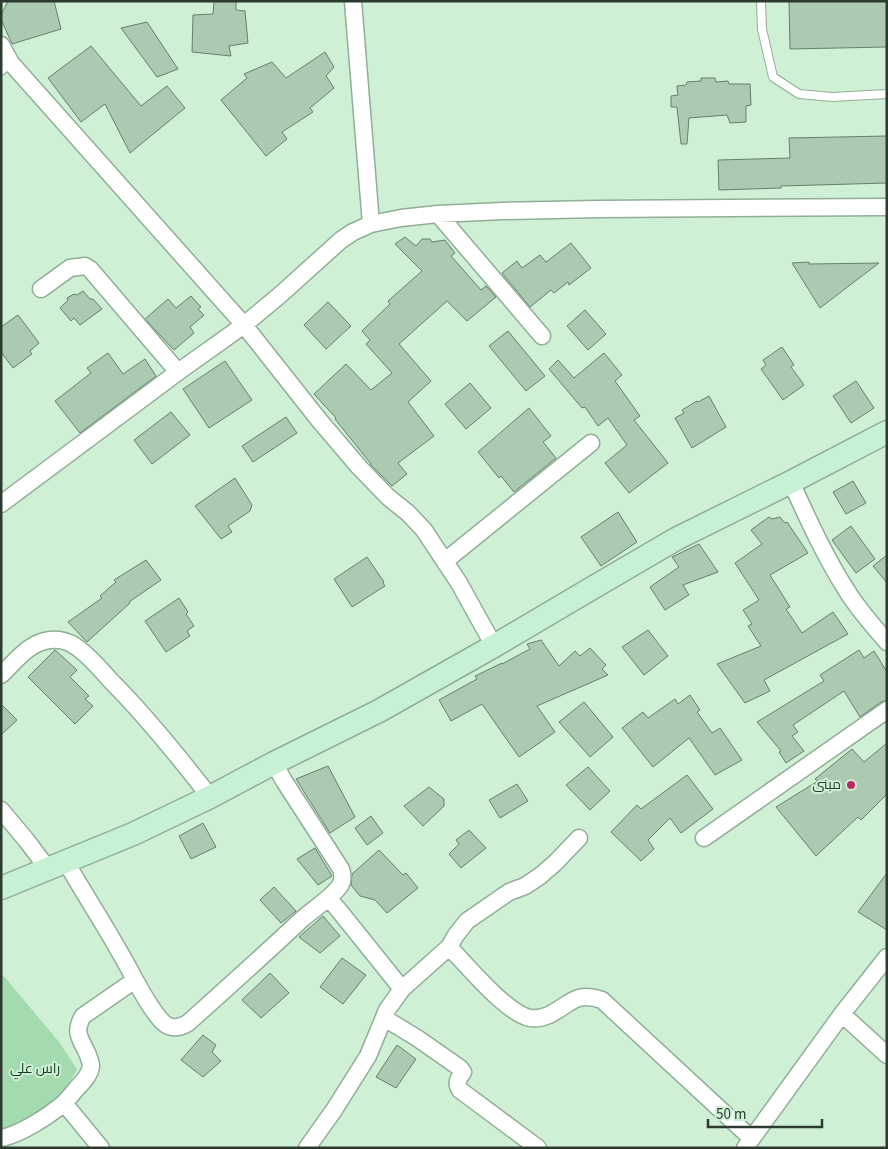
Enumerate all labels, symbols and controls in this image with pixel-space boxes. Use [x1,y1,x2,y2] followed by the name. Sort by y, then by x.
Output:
[812,775,841,795] place label: مبنى
[845,779,857,791] marker: مبنى
[10,1059,60,1080] park label: راس علي
[708,1096,822,1128] scale bar
[716,1104,746,1125] text: 50 m

